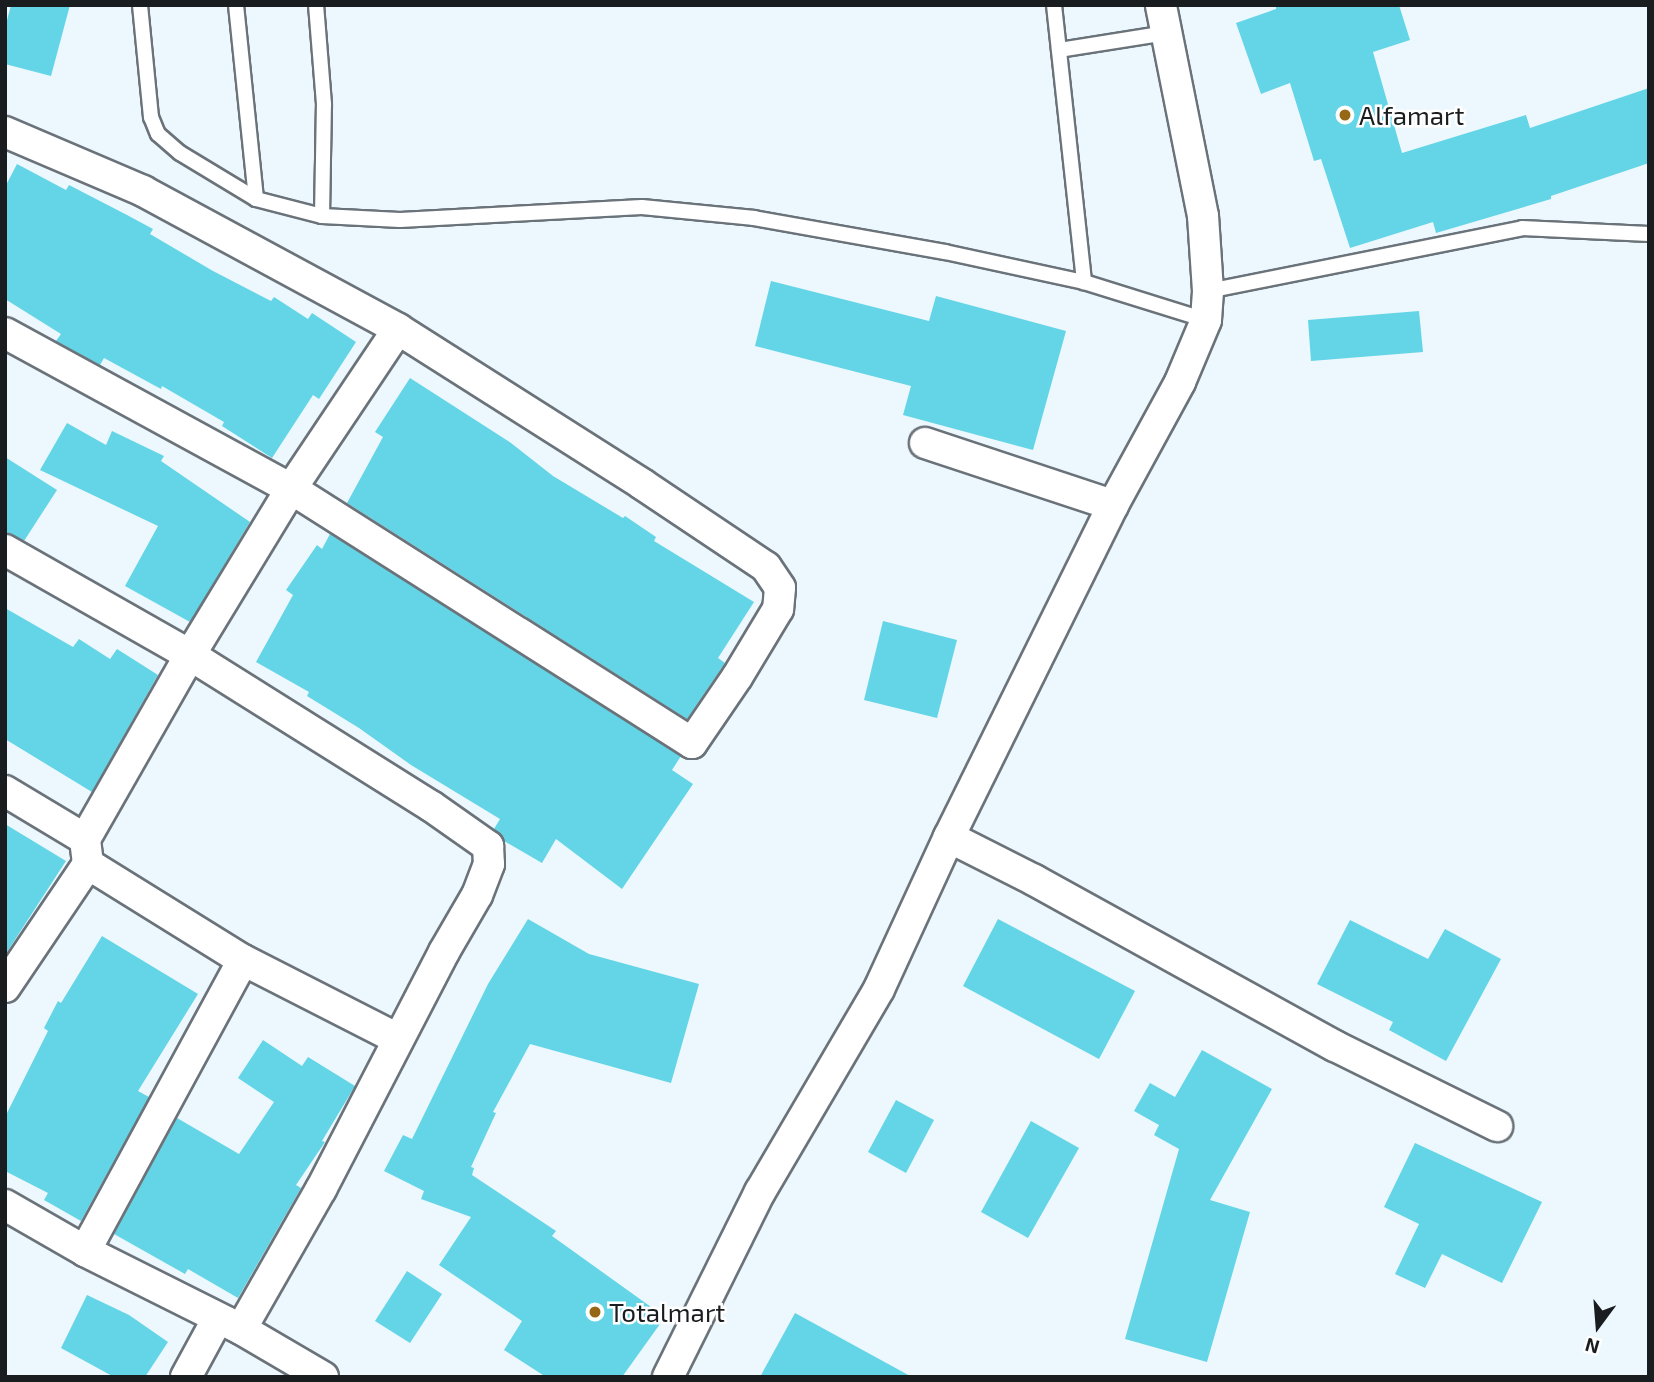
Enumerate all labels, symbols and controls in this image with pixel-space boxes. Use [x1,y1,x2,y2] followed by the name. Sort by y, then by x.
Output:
[1359,99,1464,131] place label: Alfamart
[1337,107,1353,123] marker: Alfamart
[1563,1291,1633,1361] north arrow
[609,1296,725,1328] place label: Totalmart
[587,1304,603,1320] marker: Totalmart
[1582,1334,1602,1360] text: N

